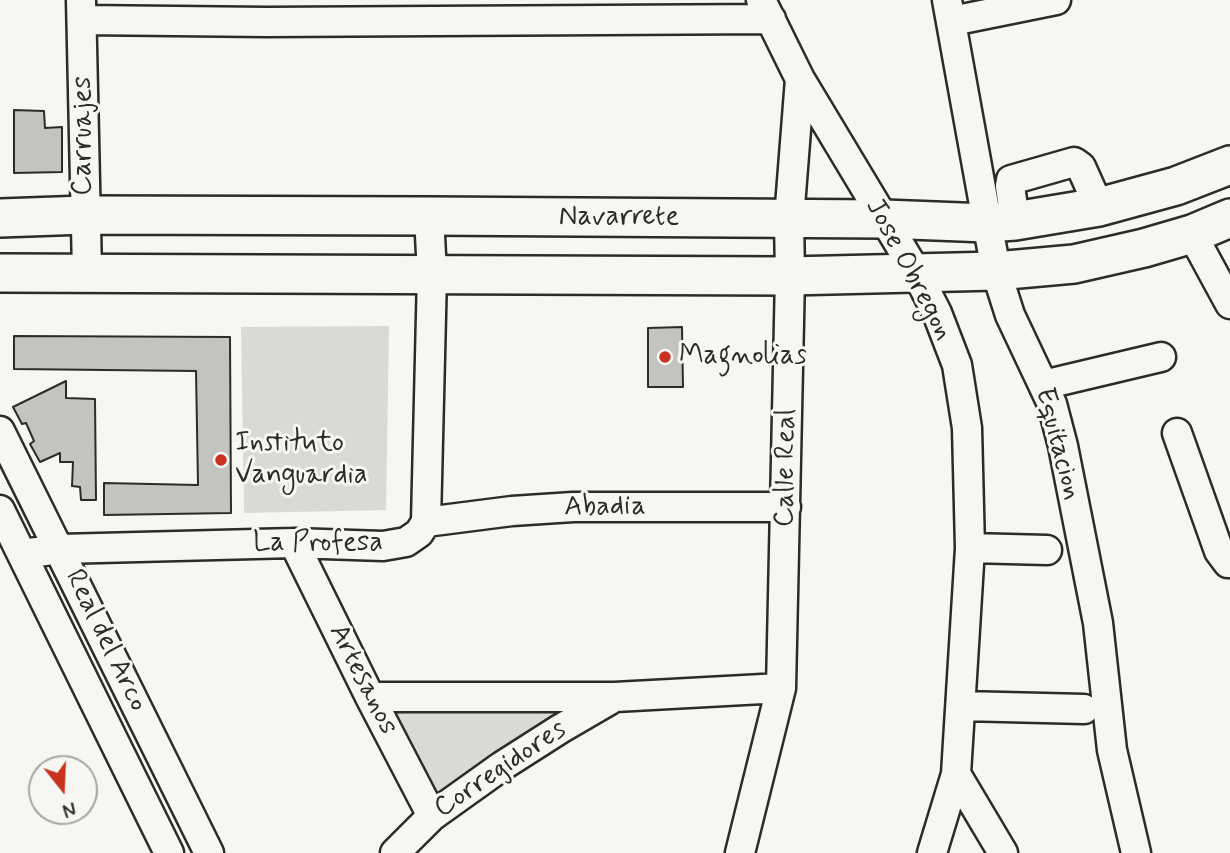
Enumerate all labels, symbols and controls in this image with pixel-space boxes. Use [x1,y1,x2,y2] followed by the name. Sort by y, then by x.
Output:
[67,76,101,196] street label: Carruajes
[857,193,959,347] street label: Jose Obregon
[559,201,679,235] street label: Navarrete
[679,340,807,374] place label: Magnolias
[657,349,673,365] marker: Magnolias
[1026,384,1088,504] street label: Equitacion
[769,409,805,527] street label: Calle Real
[235,427,367,493] place label: Instituto Vanguardia
[213,452,229,468] marker: Instituto Vanguardia
[564,490,646,526] street label: Abadia
[253,527,383,561] street label: La Profesa
[56,565,154,717] street label: Real del Arco
[320,619,404,741] street label: Artesanos
[429,714,573,826] street label: Corregidores
[28,755,98,825] north arrow
[59,795,79,822] text: N

